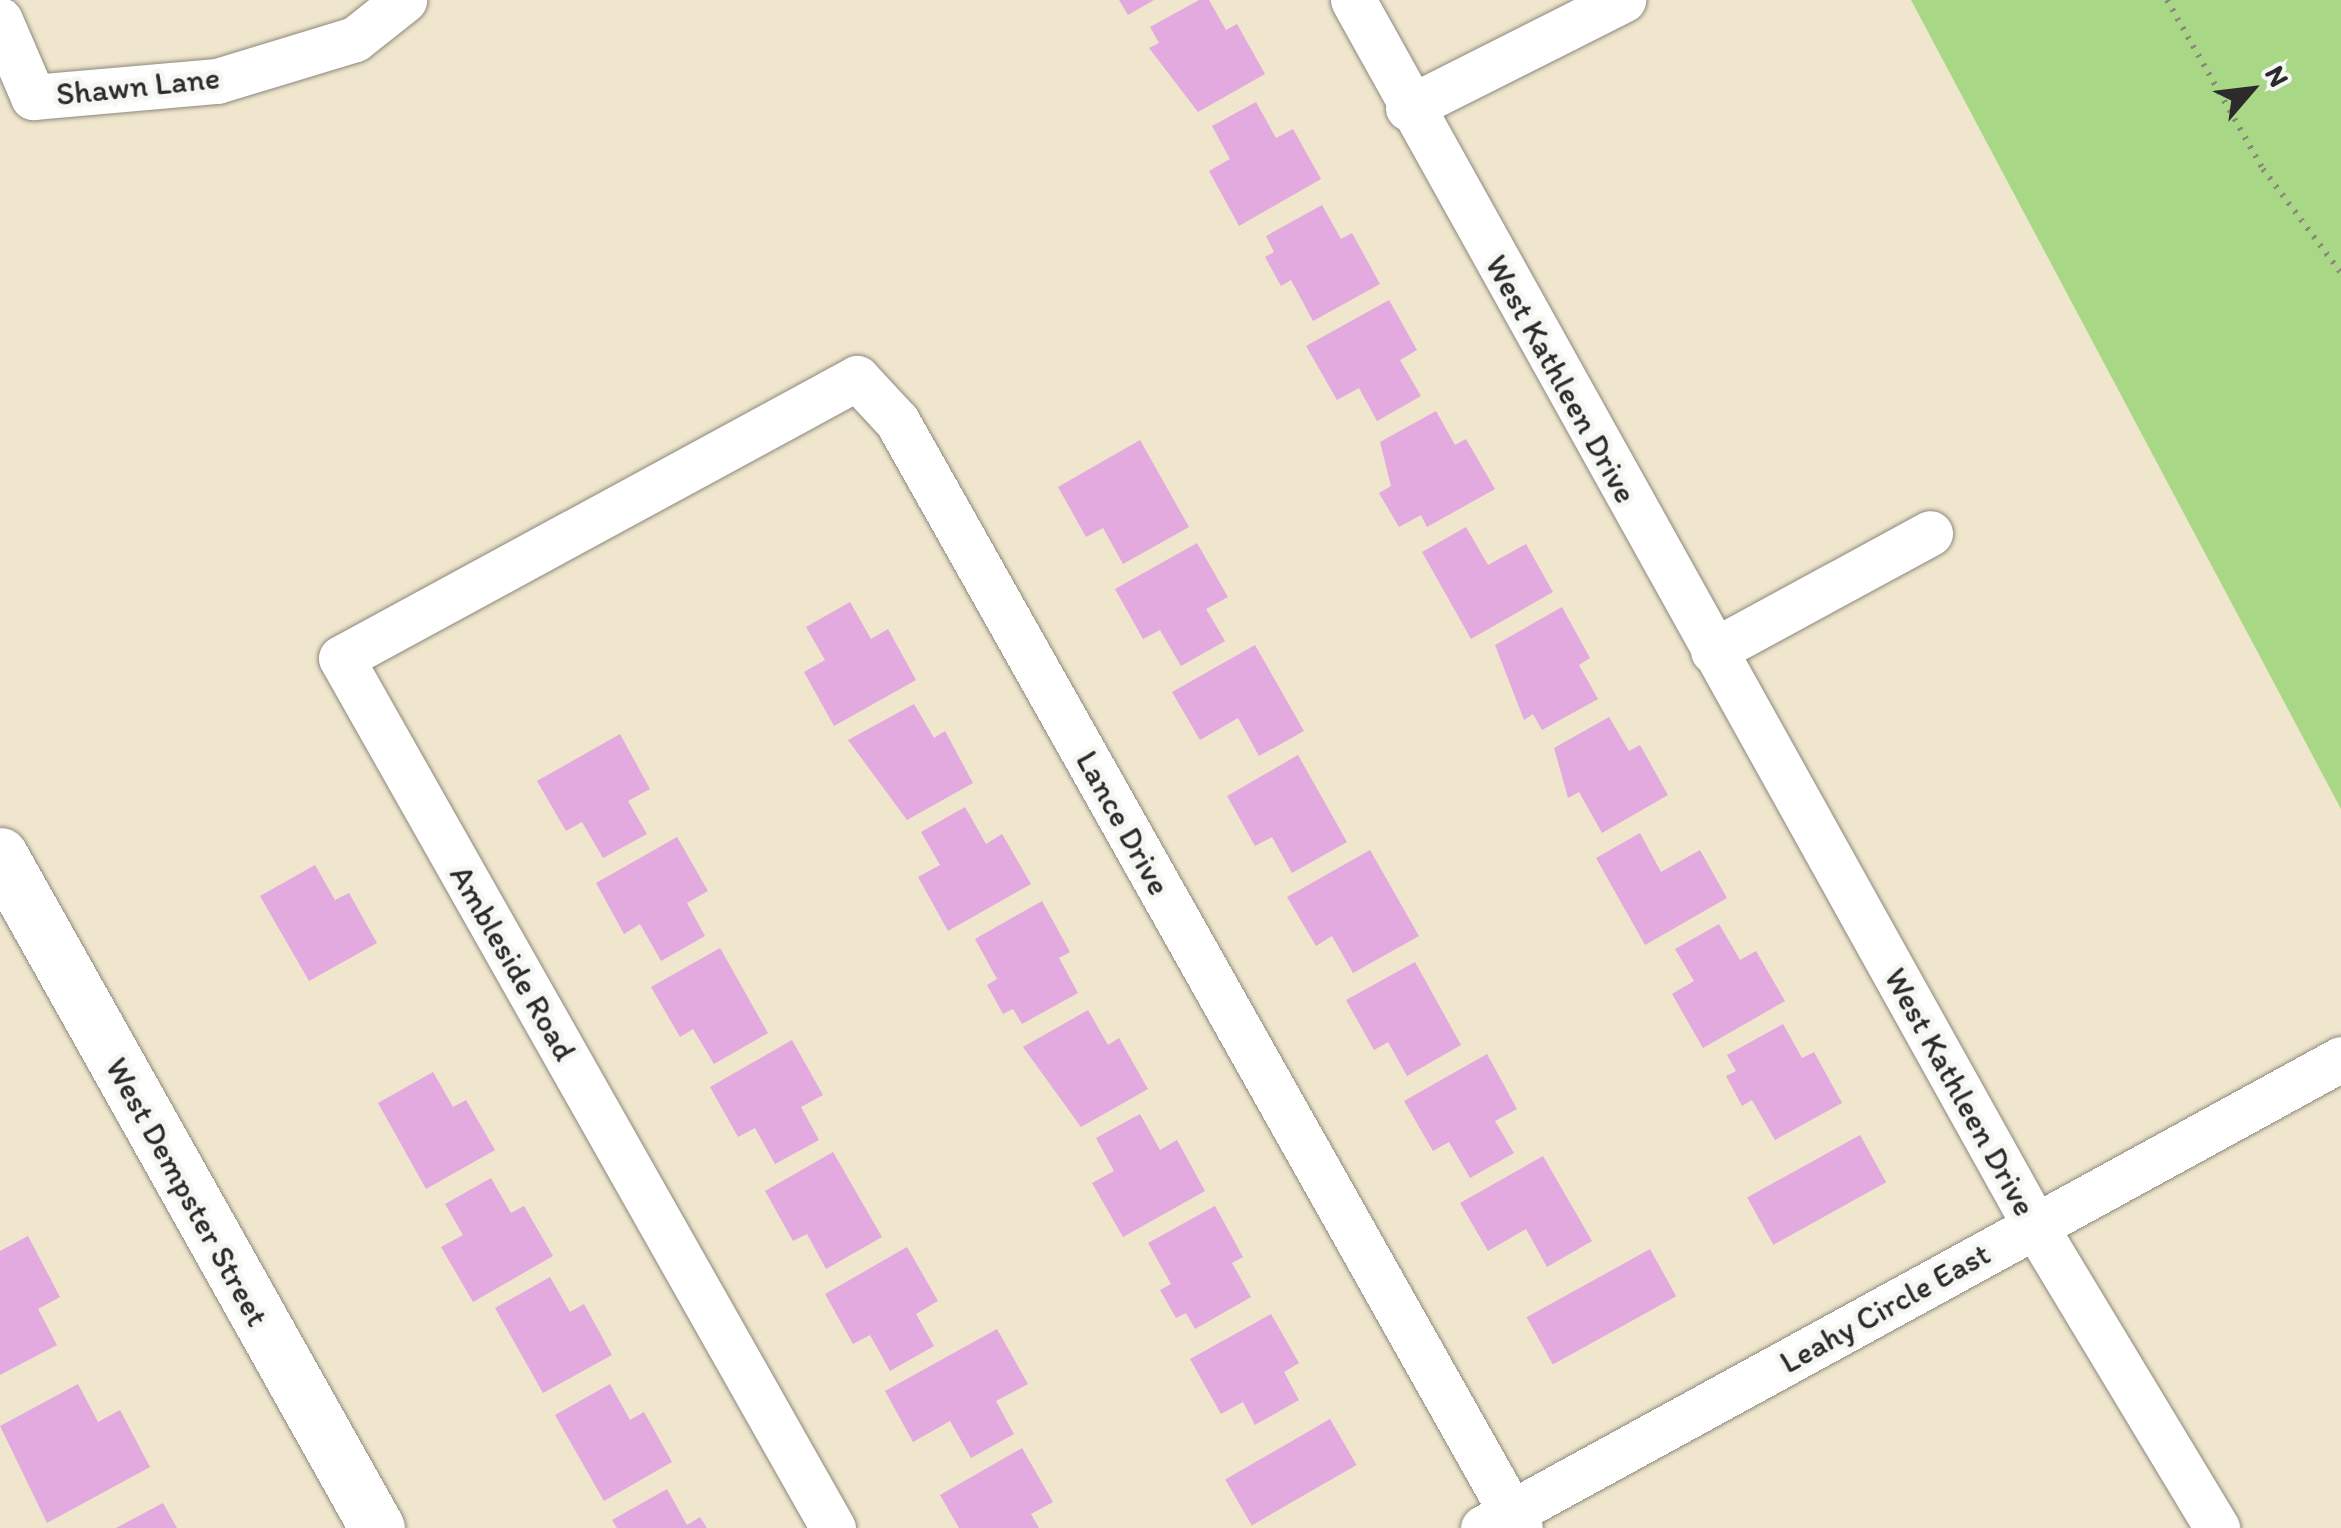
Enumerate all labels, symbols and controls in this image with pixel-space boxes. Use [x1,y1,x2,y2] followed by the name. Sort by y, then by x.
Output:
[2201,40,2301,140] north arrow
[54,58,222,114] street label: Shawn Lane
[2258,60,2297,92] text: N
[1477,248,1645,510] street label: West Kathleen Drive
[1067,744,1179,902] street label: Lance Drive
[442,858,584,1068] street label: Ambleside Road
[1876,961,2044,1223] street label: West Kathleen Drive
[98,1052,276,1332] street label: West Dempster Street
[1773,1234,1997,1382] street label: Leahy Circle East

